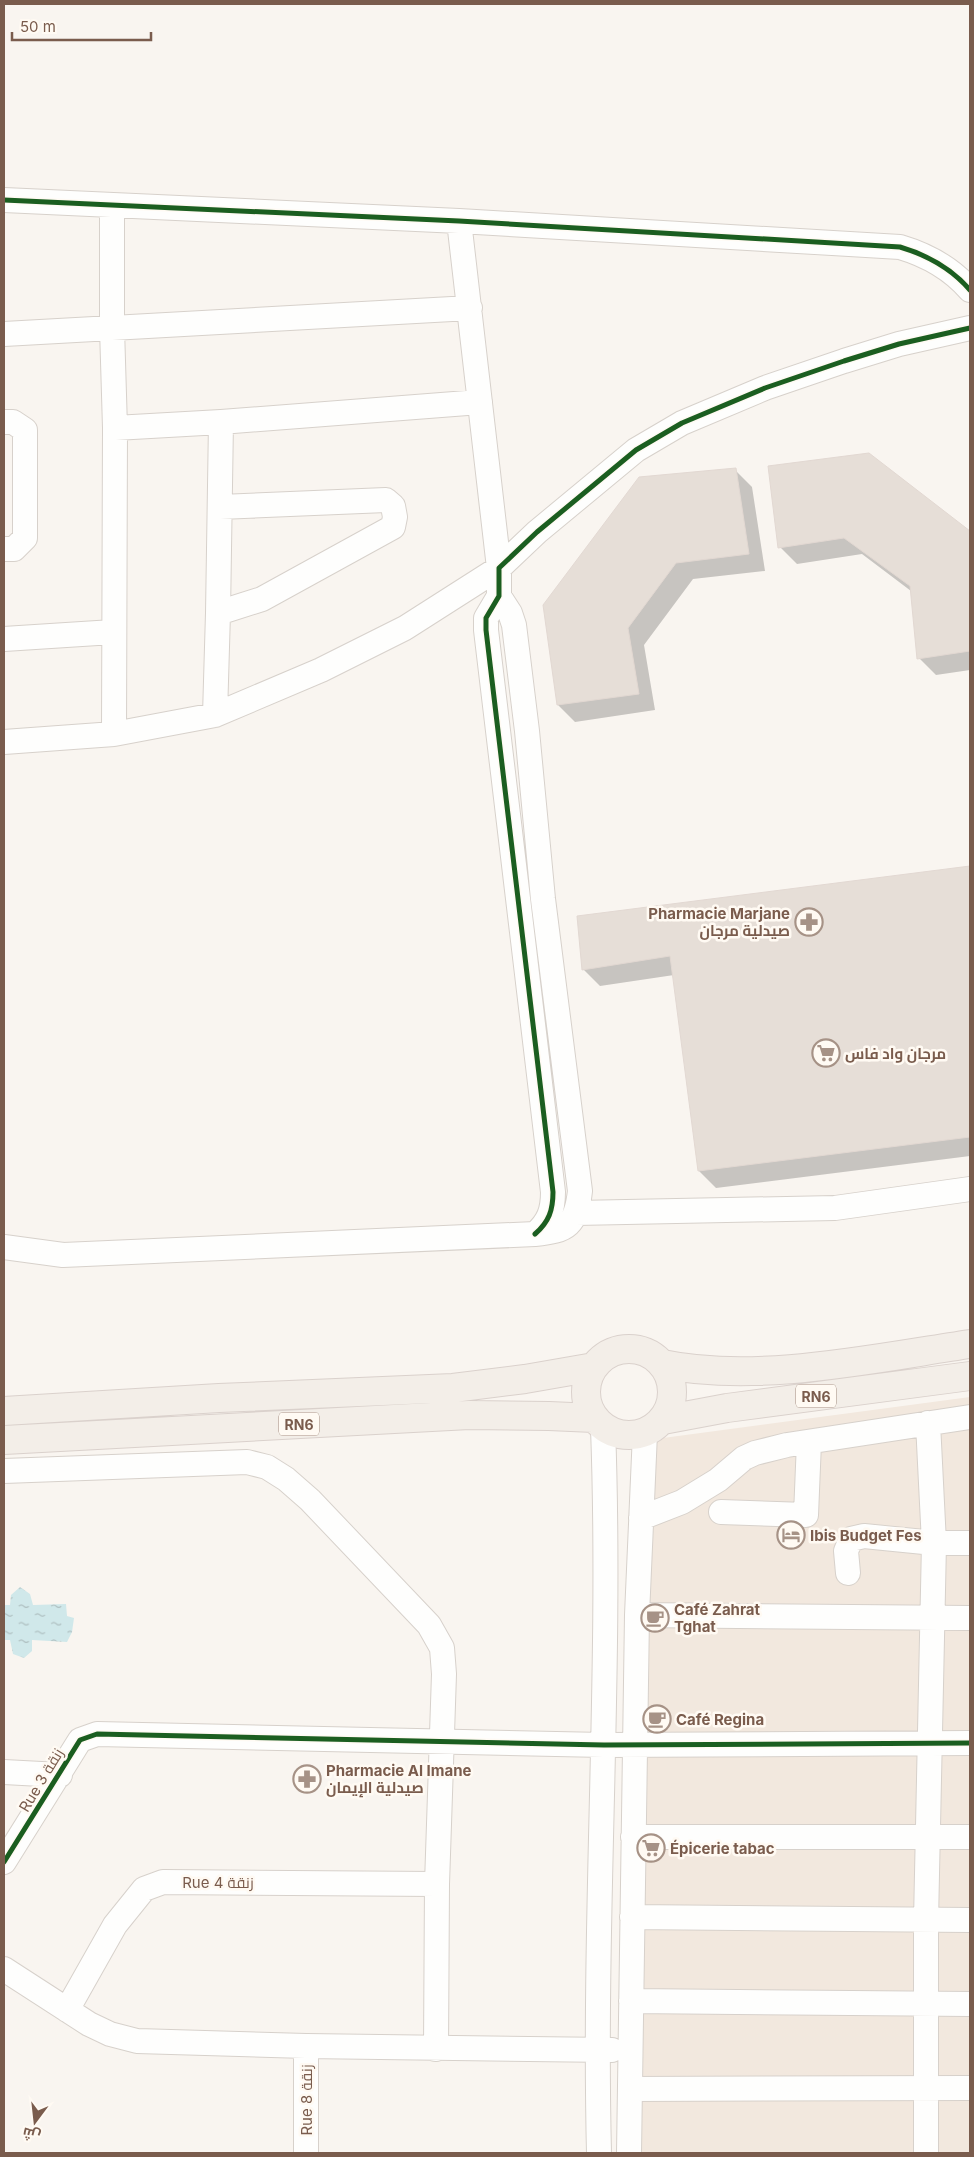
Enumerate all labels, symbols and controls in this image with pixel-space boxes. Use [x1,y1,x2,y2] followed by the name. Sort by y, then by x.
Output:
[12,10,151,42] scale bar
[20,17,56,36] text: 50 m
[648,904,790,940] place label: Pharmacie Marjane صيدلية مرجان
[794,907,824,937] pharmacy icon: Pharmacie Marjane صيدلية مرجان
[811,1038,841,1068] supermarket icon: مرجان واد فاس
[845,1044,946,1063] place label: مرجان واد فاس
[796,1384,836,1408] road number: RN6
[279,1412,319,1436] road number: RN6
[776,1520,806,1550] hotel icon: Ibis Budget Fes
[810,1526,922,1545] place label: Ibis Budget Fes
[674,1600,761,1636] place label: Café Zahrat Tghat
[640,1603,670,1633] cafe icon: Café Zahrat Tghat
[642,1704,672,1734] cafe icon: Café Regina
[676,1710,764,1729] place label: Café Regina
[15,1745,67,1815] street label: Rue 3 زنقة
[326,1761,472,1798] place label: Pharmacie Al Imane صيدلية الإيمان
[292,1764,322,1794] pharmacy icon: Pharmacie Al Imane صيدلية الإيمان
[636,1833,666,1863] supermarket icon: Épicerie tabac
[670,1839,775,1858] place label: Épicerie tabac
[182,1873,254,1892] street label: Rue 4 زنقة
[297,2064,316,2136] street label: Rue 8 زنقة
[10,2097,60,2147] north arrow
[21,2124,43,2146] text: ش

